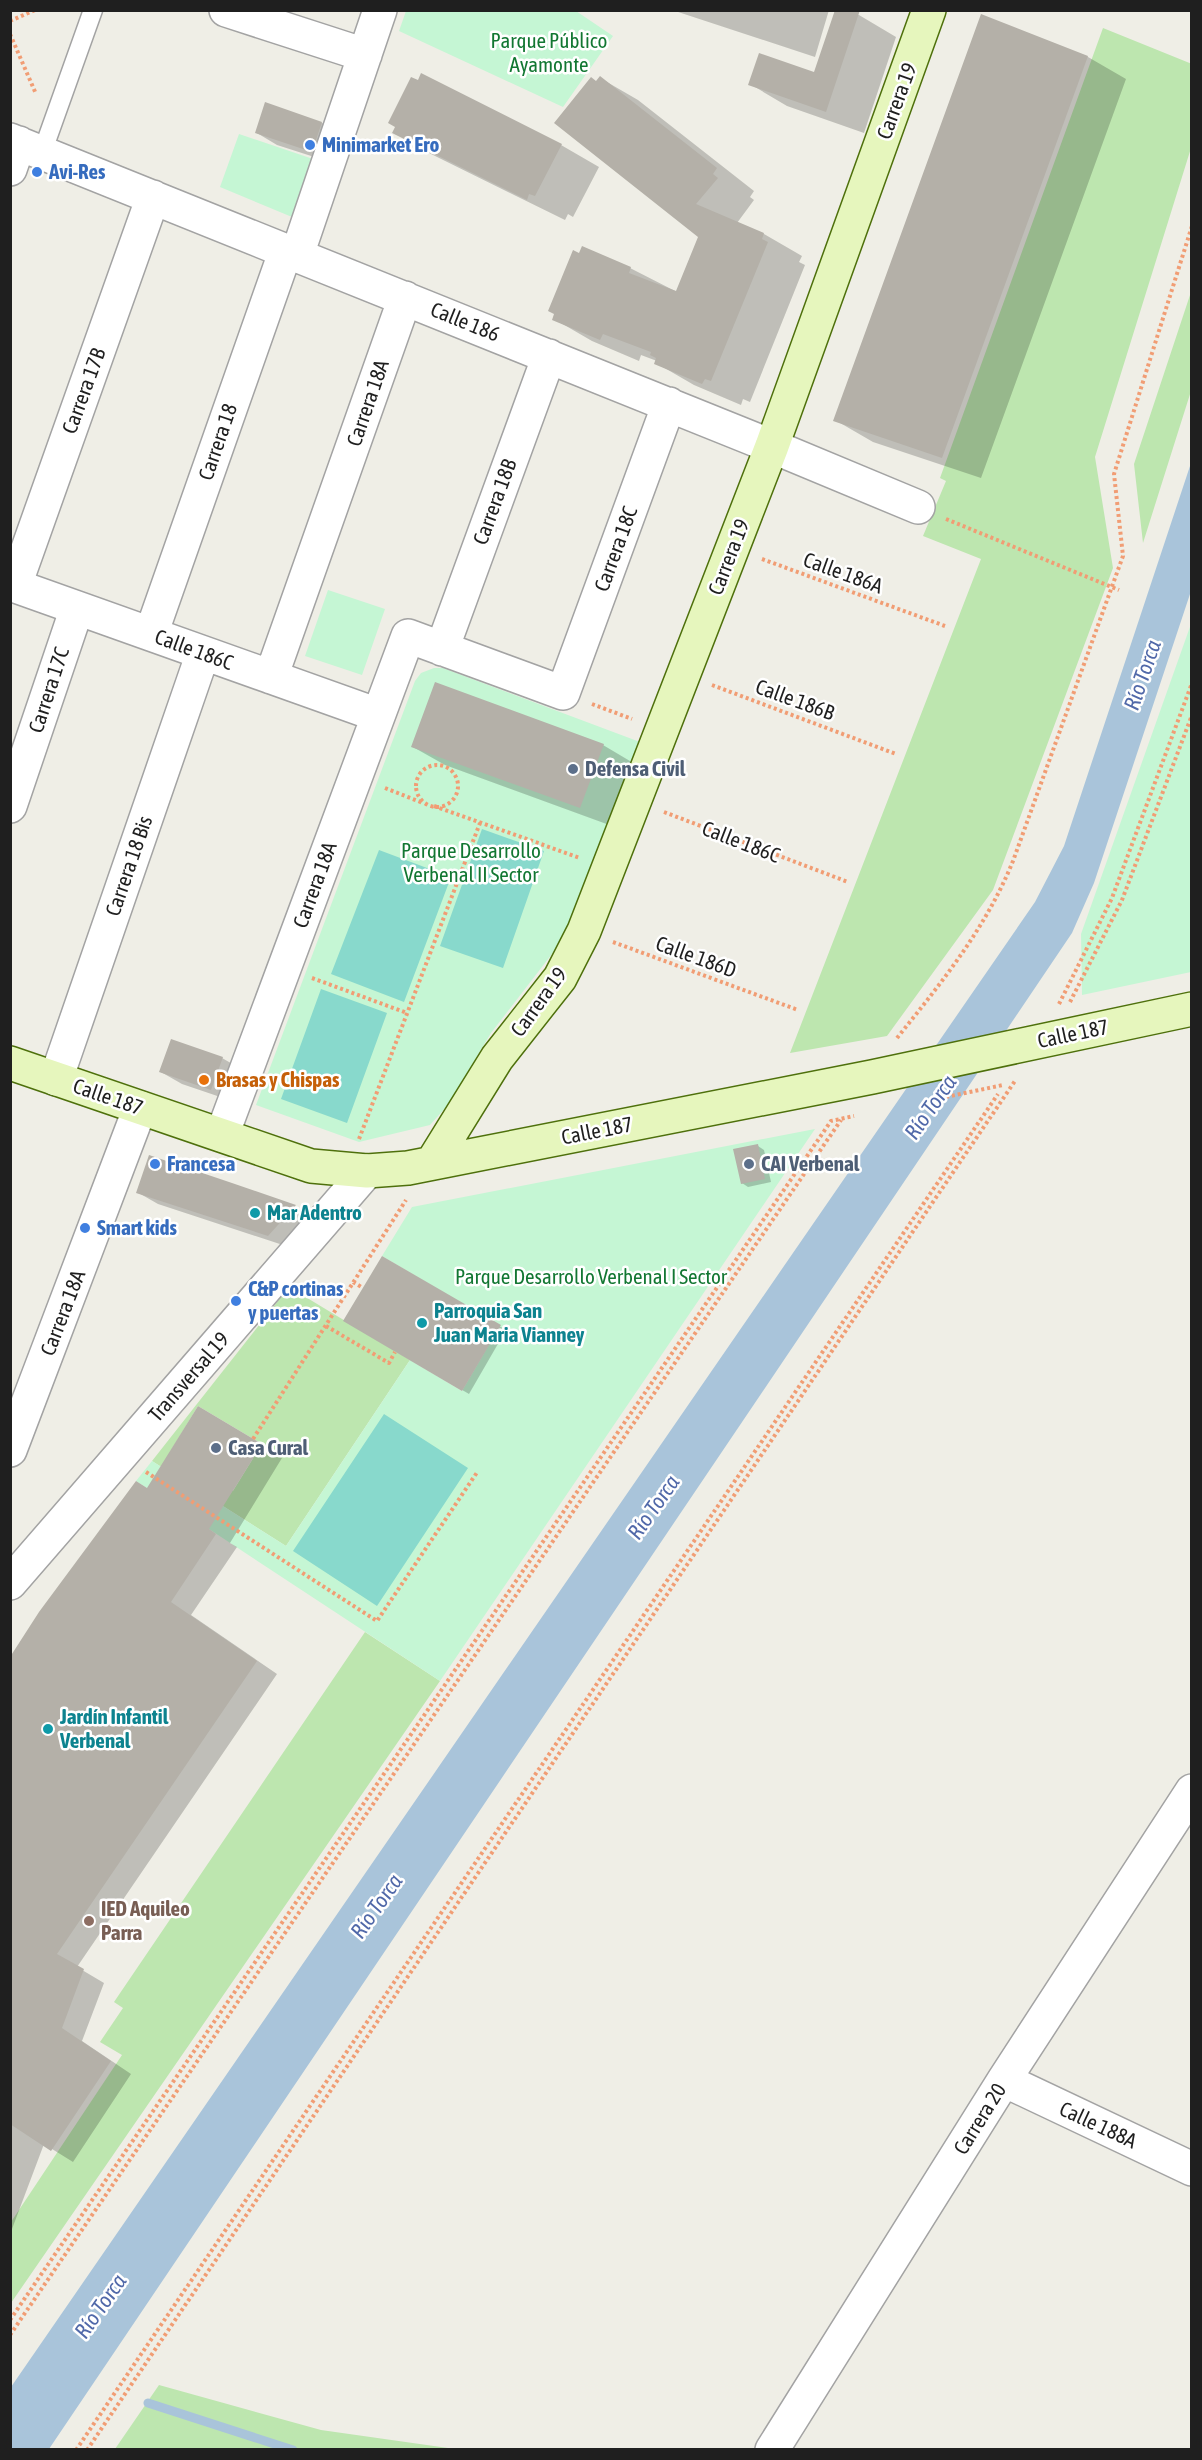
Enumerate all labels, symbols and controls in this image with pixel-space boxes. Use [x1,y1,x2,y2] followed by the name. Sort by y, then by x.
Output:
[491,28,607,76] park label: Parque Público Ayamonte
[871,59,921,142] street label: Carrera 19
[322,132,439,156] place label: Minimarket Ero
[303,138,317,152] marker: Minimarket Ero
[48,159,106,183] place label: Avi-Res
[30,165,44,179] marker: Avi-Res
[427,296,503,346] street label: Calle 186
[57,345,110,437] street label: Carrera 17B
[341,356,393,449] street label: Carrera 18A
[193,400,241,483] street label: Carrera 18
[468,456,521,548] street label: Carrera 18B
[589,502,642,594] street label: Carrera 18C
[703,515,753,598] street label: Carrera 19
[800,547,887,598] street label: Calle 186A
[152,624,237,674] street label: Calle 186C
[1118,637,1166,713] water label: Río Torca
[23,643,73,736] street label: Carrera 17C
[753,674,838,724] street label: Calle 186B
[585,756,686,780] place label: Defensa Civil
[566,762,580,776] marker: Defensa Civil
[100,812,156,919] street label: Carrera 18 Bis
[699,815,784,867] street label: Calle 186C
[287,838,341,931] street label: Carrera 18A
[401,838,541,886] park label: Parque Desarrollo Verbenal II Sector
[653,930,740,982] street label: Calle 186D
[505,962,571,1041] street label: Carrera 19
[1035,1014,1111,1052] street label: Calle 187
[216,1067,340,1091] place label: Brasas y Chispas
[899,1070,961,1144] water label: Río Torca
[70,1073,146,1119] street label: Calle 187
[197,1073,211,1087] marker: Brasas y Chispas
[559,1111,635,1149] street label: Calle 187
[167,1151,235,1175] place label: Francesa
[761,1151,860,1175] place label: CAI Verbenal
[148,1157,162,1171] marker: Francesa
[742,1157,756,1171] marker: CAI Verbenal
[267,1200,362,1224] place label: Mar Adentro
[248,1206,262,1220] marker: Mar Adentro
[97,1215,178,1239] place label: Smart kids
[78,1221,92,1235] marker: Smart kids
[455,1264,728,1288] park label: Parque Desarrollo Verbenal I Sector
[35,1266,90,1359] street label: Carrera 18A
[248,1276,344,1324] place label: C&P cortinas y puertas
[229,1294,243,1308] marker: C&P cortinas y puertas
[433,1298,585,1346] place label: Parroquia San Juan Maria Vianney
[415,1316,429,1330] marker: Parroquia San Juan Maria Vianney
[143,1327,234,1426] street label: Transversal 19
[228,1435,308,1459] place label: Casa Cural
[209,1441,223,1455] marker: Casa Cural
[622,1470,684,1544] water label: Río Torca
[59,1704,169,1752] place label: Jardín Infantil Verbenal
[41,1722,55,1736] marker: Jardín Infantil Verbenal
[345,1869,407,1943] water label: Río Torca
[101,1896,190,1944] place label: IED Aquileo Parra
[82,1914,96,1928] marker: IED Aquileo Parra
[948,2078,1010,2158] street label: Carrera 20
[1056,2096,1141,2153] street label: Calle 188A
[69,2269,131,2343] water label: Río Torca

